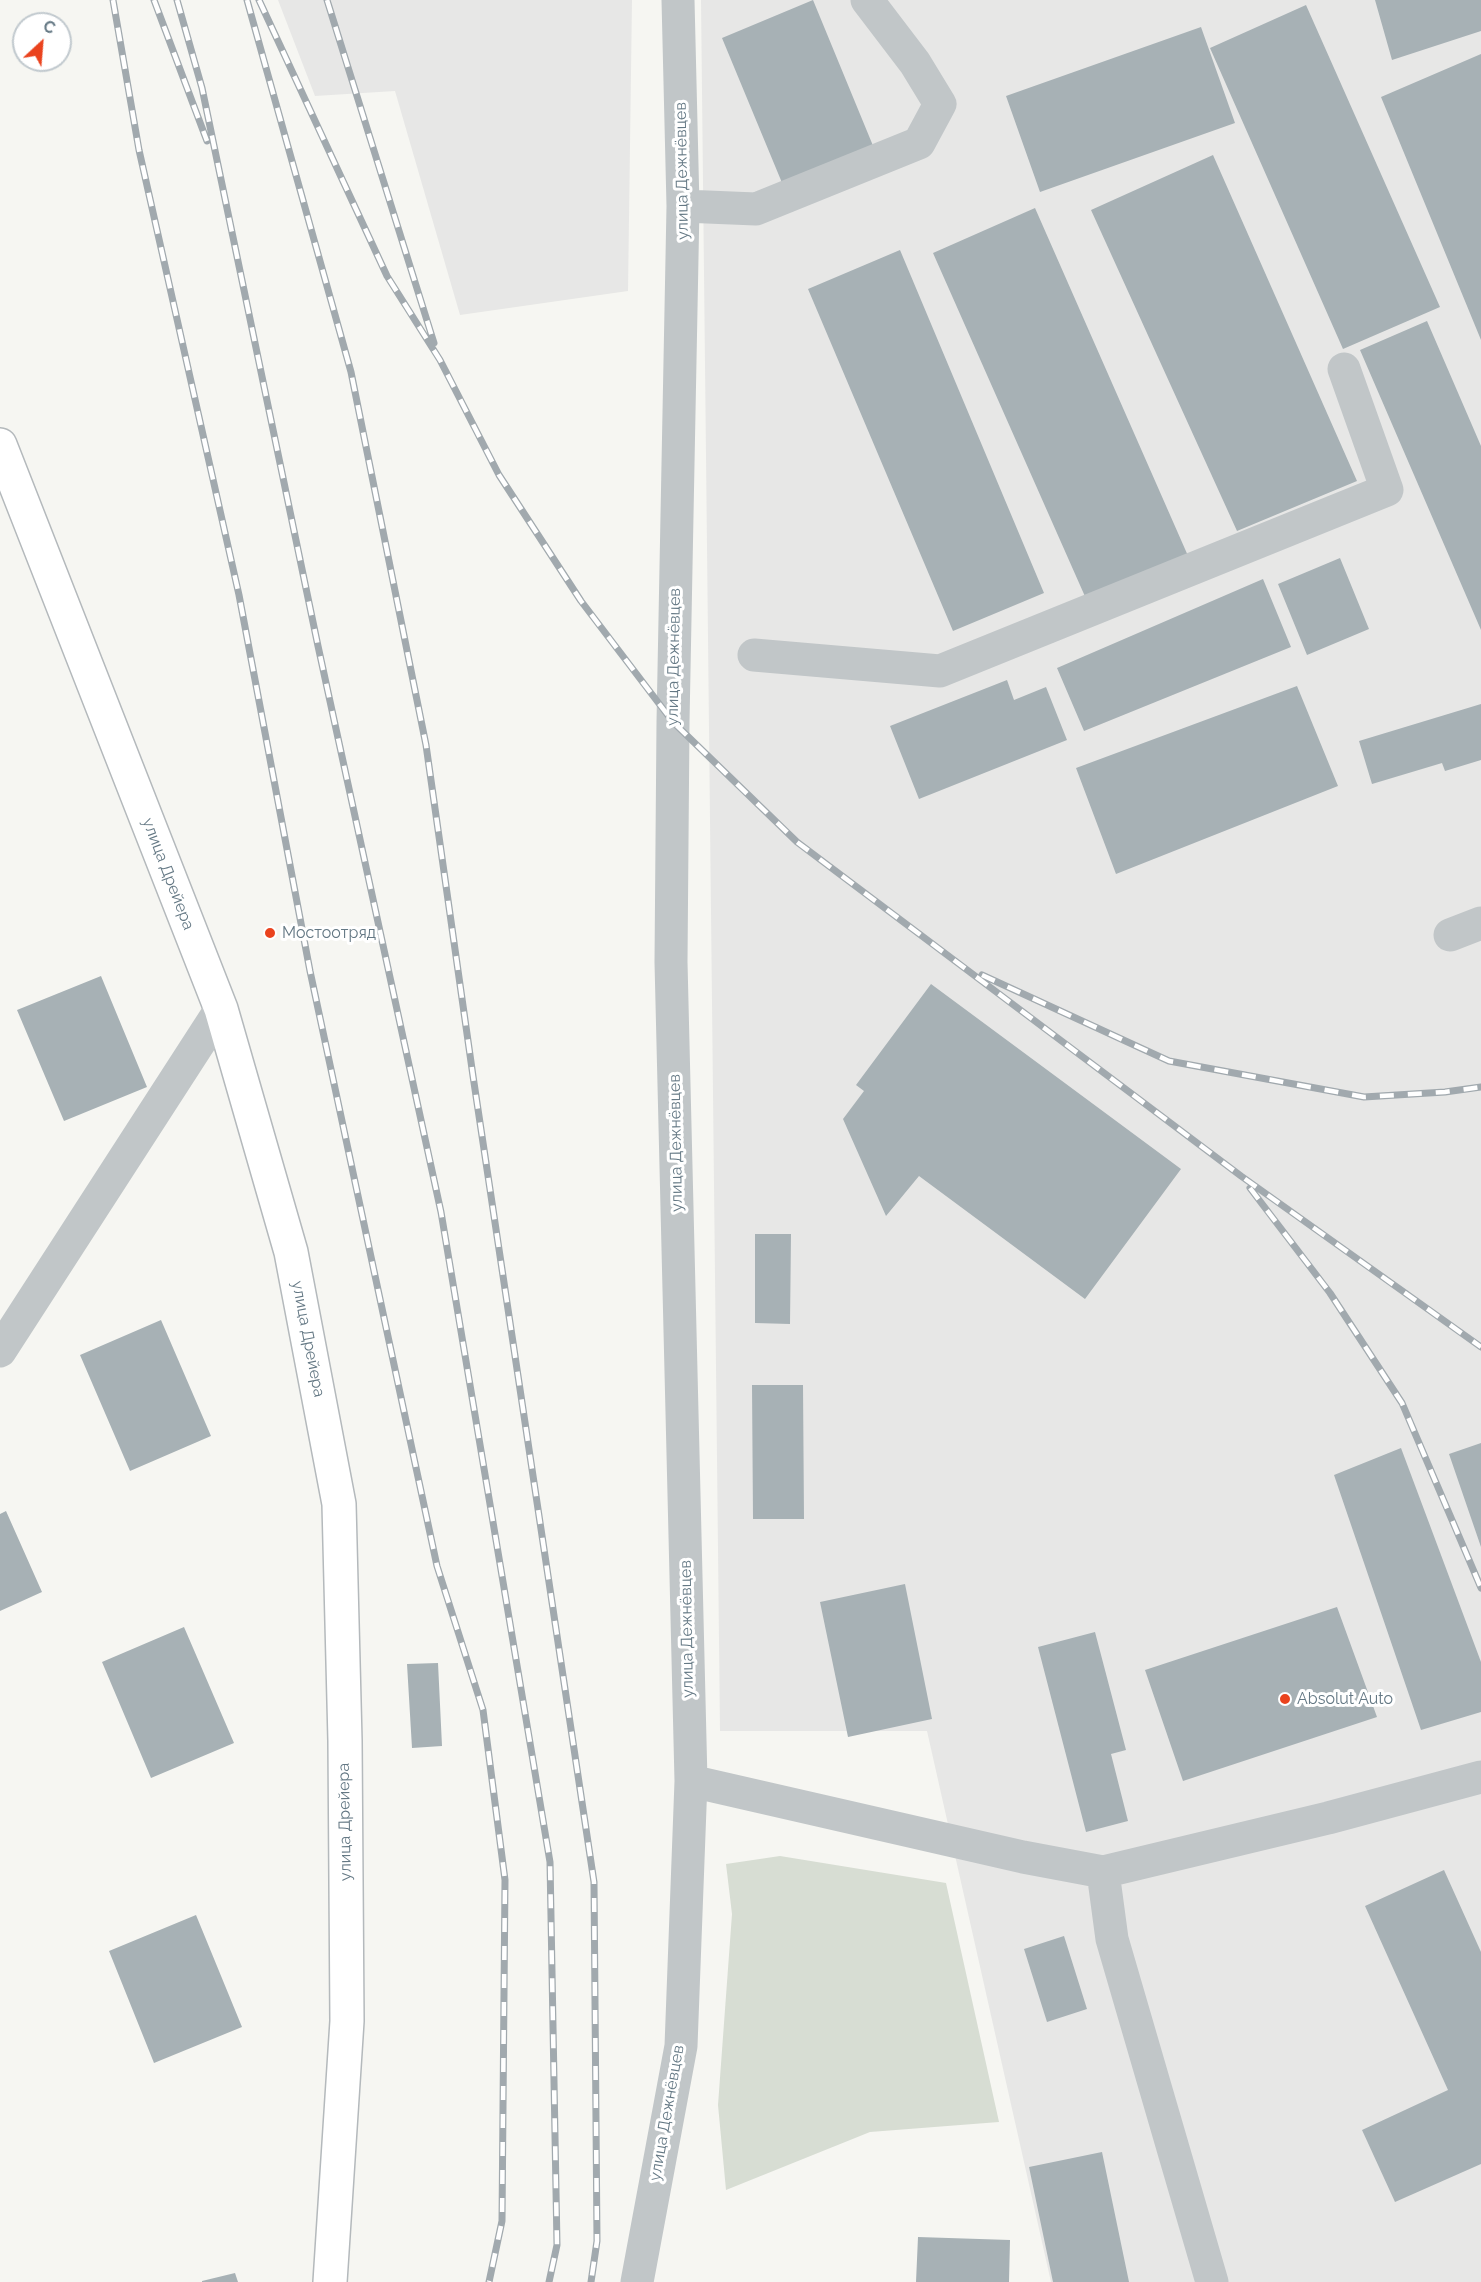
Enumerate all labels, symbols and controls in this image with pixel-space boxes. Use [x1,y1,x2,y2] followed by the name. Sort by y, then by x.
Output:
[12,12,72,72] north arrow
[40,16,58,38] text: С
[671,102,693,240] street label: улица Дежнёвцев
[663,588,685,726] street label: улица Дежнёвцев
[138,815,198,933] street label: улица Дрейера
[282,923,376,943] place label: Мостоотряд
[263,926,277,940] marker: Мостоотряд
[665,1074,687,1212] street label: улица Дежнёвцев
[287,1279,329,1399] street label: улица Дрейера
[676,1560,698,1698] street label: улица Дежнёвцев
[1297,1689,1393,1709] place label: Absolut Auto
[1278,1692,1292,1706] marker: Absolut Auto
[334,1763,356,1881] street label: улица Дрейера
[646,2043,688,2183] street label: улица Дежнёвцев

